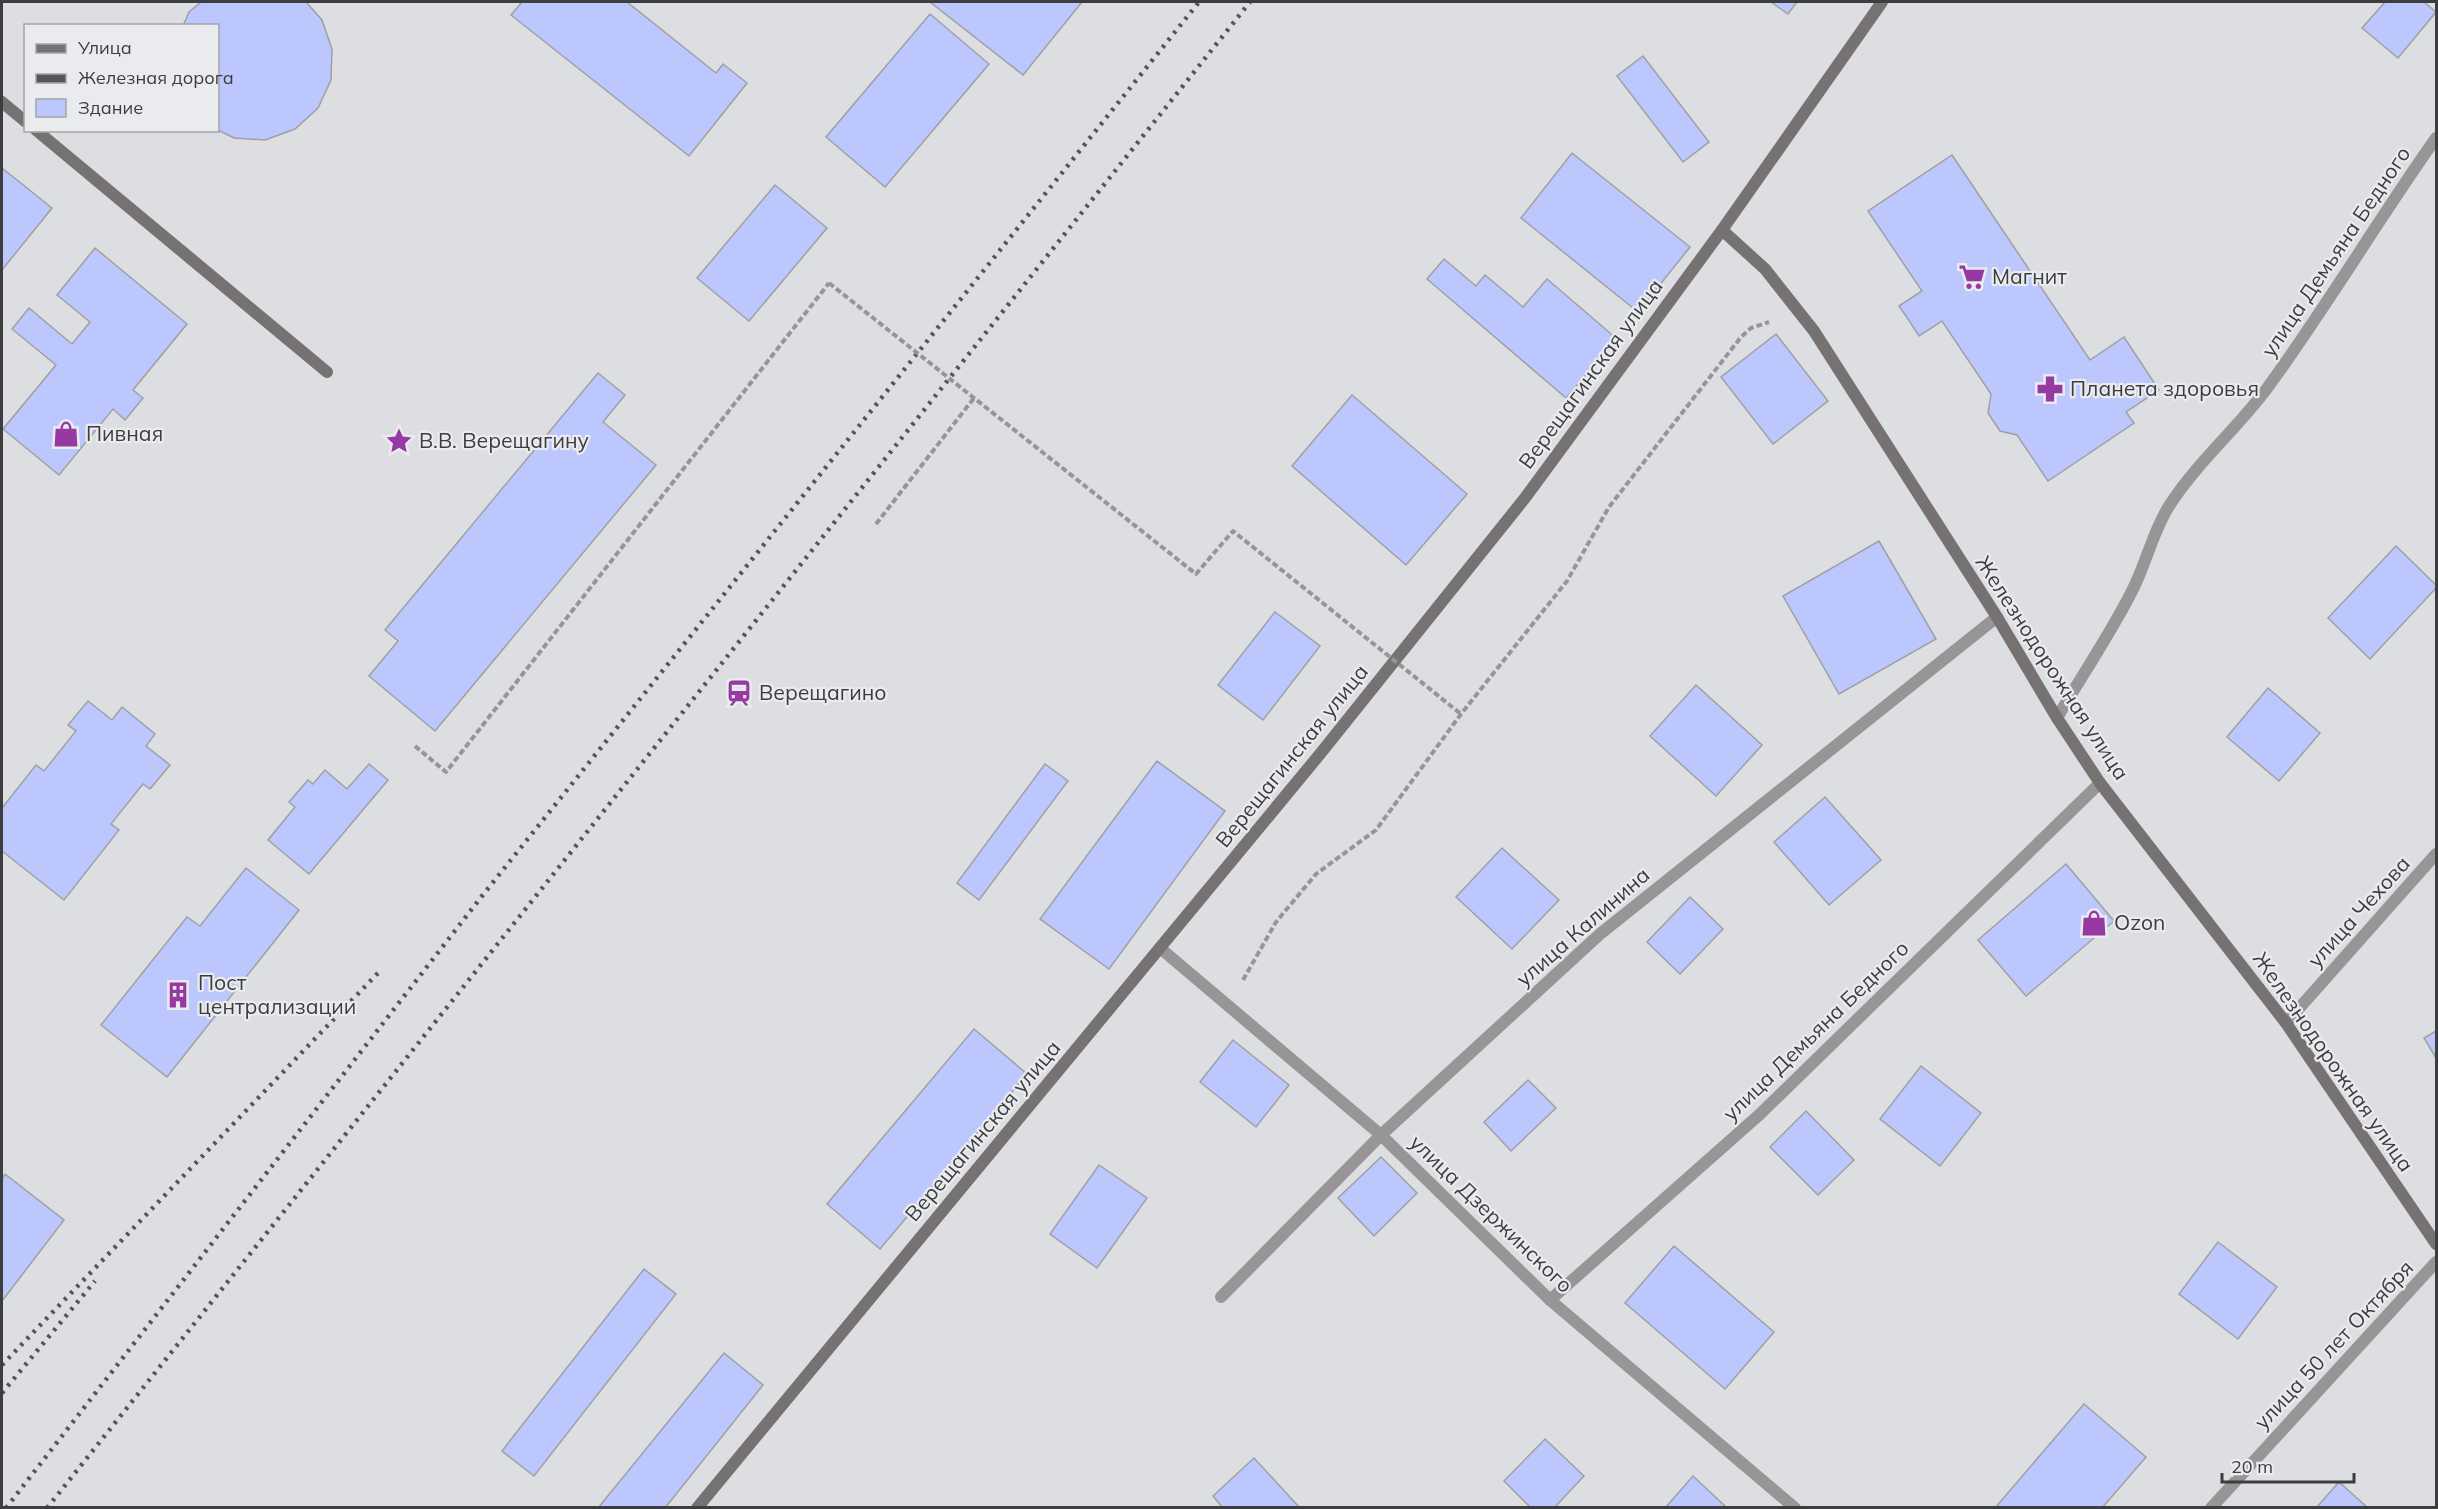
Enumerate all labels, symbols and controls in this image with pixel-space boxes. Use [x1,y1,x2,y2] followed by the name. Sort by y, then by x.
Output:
[24,24,219,132] legend
[77,36,132,59] text: Улица
[78,66,234,89] text: Железная дорога
[78,96,143,119] text: Здание
[2255,141,2415,362] street label: улица Демьяна Бедного
[1957,262,1987,292] supermarket icon: Магнит
[1992,263,2067,289] place label: Магнит
[1513,273,1668,473] street label: Верещагинская улица
[2035,374,2065,404] pharmacy icon: Планета здоровья
[2070,375,2259,401] place label: Планета здоровья
[51,419,81,449] shop icon: Пивная
[86,420,163,446] place label: Пивная
[384,426,414,456] place icon: В.В. Верещагину
[419,427,589,453] place label: В.В. Верещагину
[1970,550,2135,785] street label: Железнодорожная улица
[1209,659,1373,852] street label: Верещагинская улица
[724,678,754,708] station icon: Верещагино
[759,679,886,705] place label: Верещагино
[2302,850,2415,972] street label: улица Чехова
[1510,861,1654,991] street label: улица Калинина
[2079,908,2109,938] shop icon: Ozon
[2114,909,2165,935] place label: Ozon
[1717,935,1914,1126] street label: улица Демьяна Бедного
[2248,947,2420,1176] street label: Железнодорожная улица
[198,969,356,1019] place label: Пост централизации
[163,980,193,1010] building icon: Пост централизации
[899,1035,1066,1226] street label: Верещагинская улица
[1405,1129,1579,1298] street label: улица Дзержинского
[2248,1254,2418,1434] street label: улица 50 лет Октября
[2222,1446,2354,1484] scale bar
[2231,1455,2273,1478] text: 20 m

